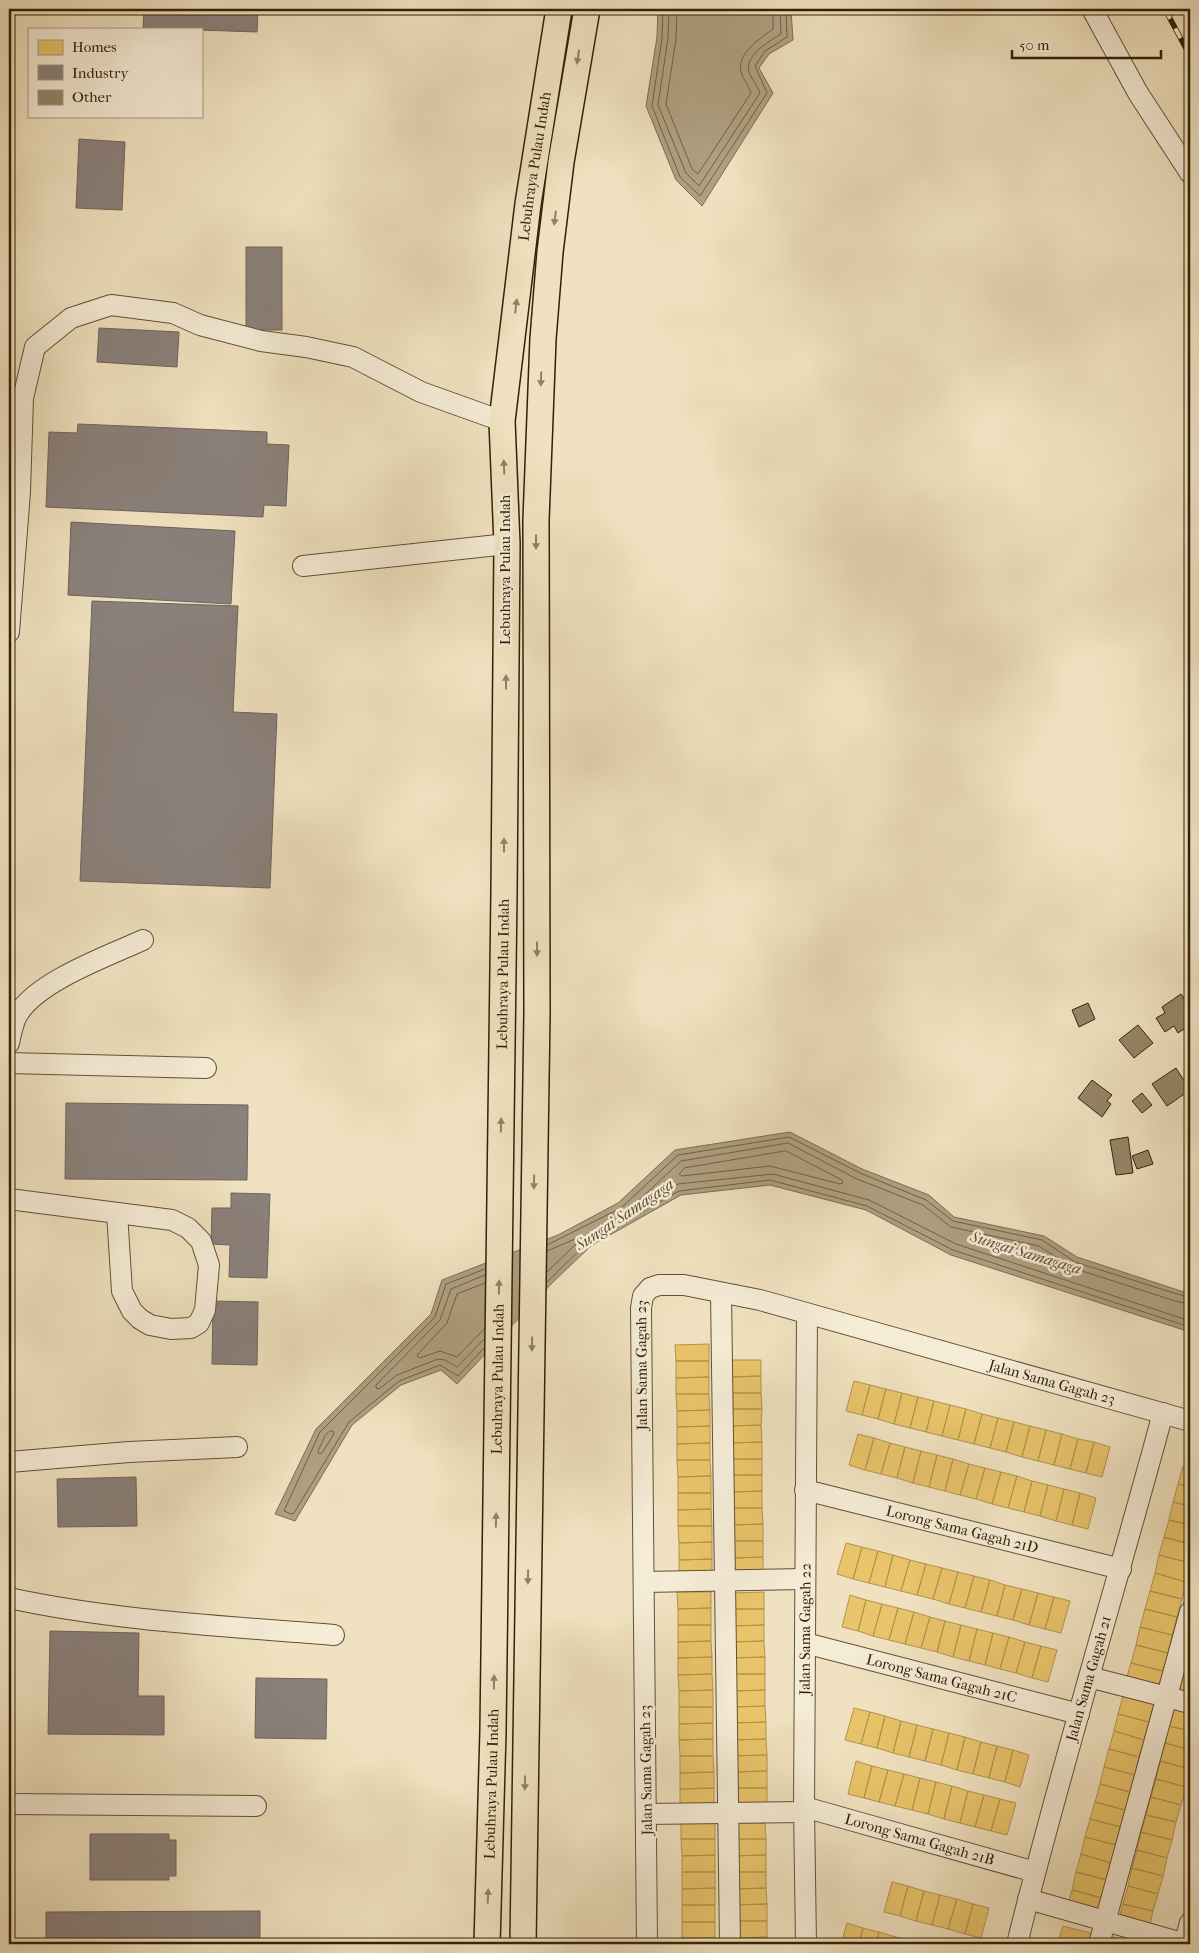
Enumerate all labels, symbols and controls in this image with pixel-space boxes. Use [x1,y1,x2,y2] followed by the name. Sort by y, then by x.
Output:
[28,28,202,118] legend
[1012,28,1160,60] scale bar
[1019,36,1050,54] text: 50 m
[72,38,117,56] text: Homes
[573,49,581,65] one-way arrow
[72,64,129,82] text: Industry
[72,88,112,106] text: Other
[515,90,555,242] street label: Lebuhraya Pulau Indah
[551,210,559,226] one-way arrow
[512,297,520,313] one-way arrow
[537,372,545,388] one-way arrow
[500,459,508,475] one-way arrow
[496,494,514,645] street label: Lebuhraya Pulau Indah
[532,534,540,550] one-way arrow
[502,674,510,690] one-way arrow
[500,836,508,852] one-way arrow
[493,898,513,1050] street label: Lebuhraya Pulau Indah
[533,941,541,957] one-way arrow
[497,1116,505,1132] one-way arrow
[530,1174,538,1190] one-way arrow
[571,1174,677,1255] water label: Sungai Samagaga
[967,1226,1084,1278] water label: Sungai Samagaga
[495,1279,503,1295] one-way arrow
[632,1298,651,1431] street label: Jalan Sama Gagah 23
[488,1303,508,1455] street label: Lebuhraya Pulau Indah
[528,1336,536,1352] one-way arrow
[986,1356,1117,1408] street label: Jalan Sama Gagah 23
[884,1502,1040,1557] street label: Lorong Sama Gagah 21D
[492,1511,500,1527] one-way arrow
[796,1563,814,1696] street label: Jalan Sama Gagah 22
[524,1569,532,1585] one-way arrow
[1062,1614,1115,1744] street label: Jalan Sama Gagah 21
[864,1650,1019,1707] street label: Lorong Sama Gagah 21C
[490,1674,498,1690] one-way arrow
[636,1705,656,1836] street label: Jalan Sama Gagah 23
[480,1708,502,1860] street label: Lebuhraya Pulau Indah
[521,1776,529,1792] one-way arrow
[843,1810,996,1869] street label: Lorong Sama Gagah 21B
[485,1887,493,1903] one-way arrow

